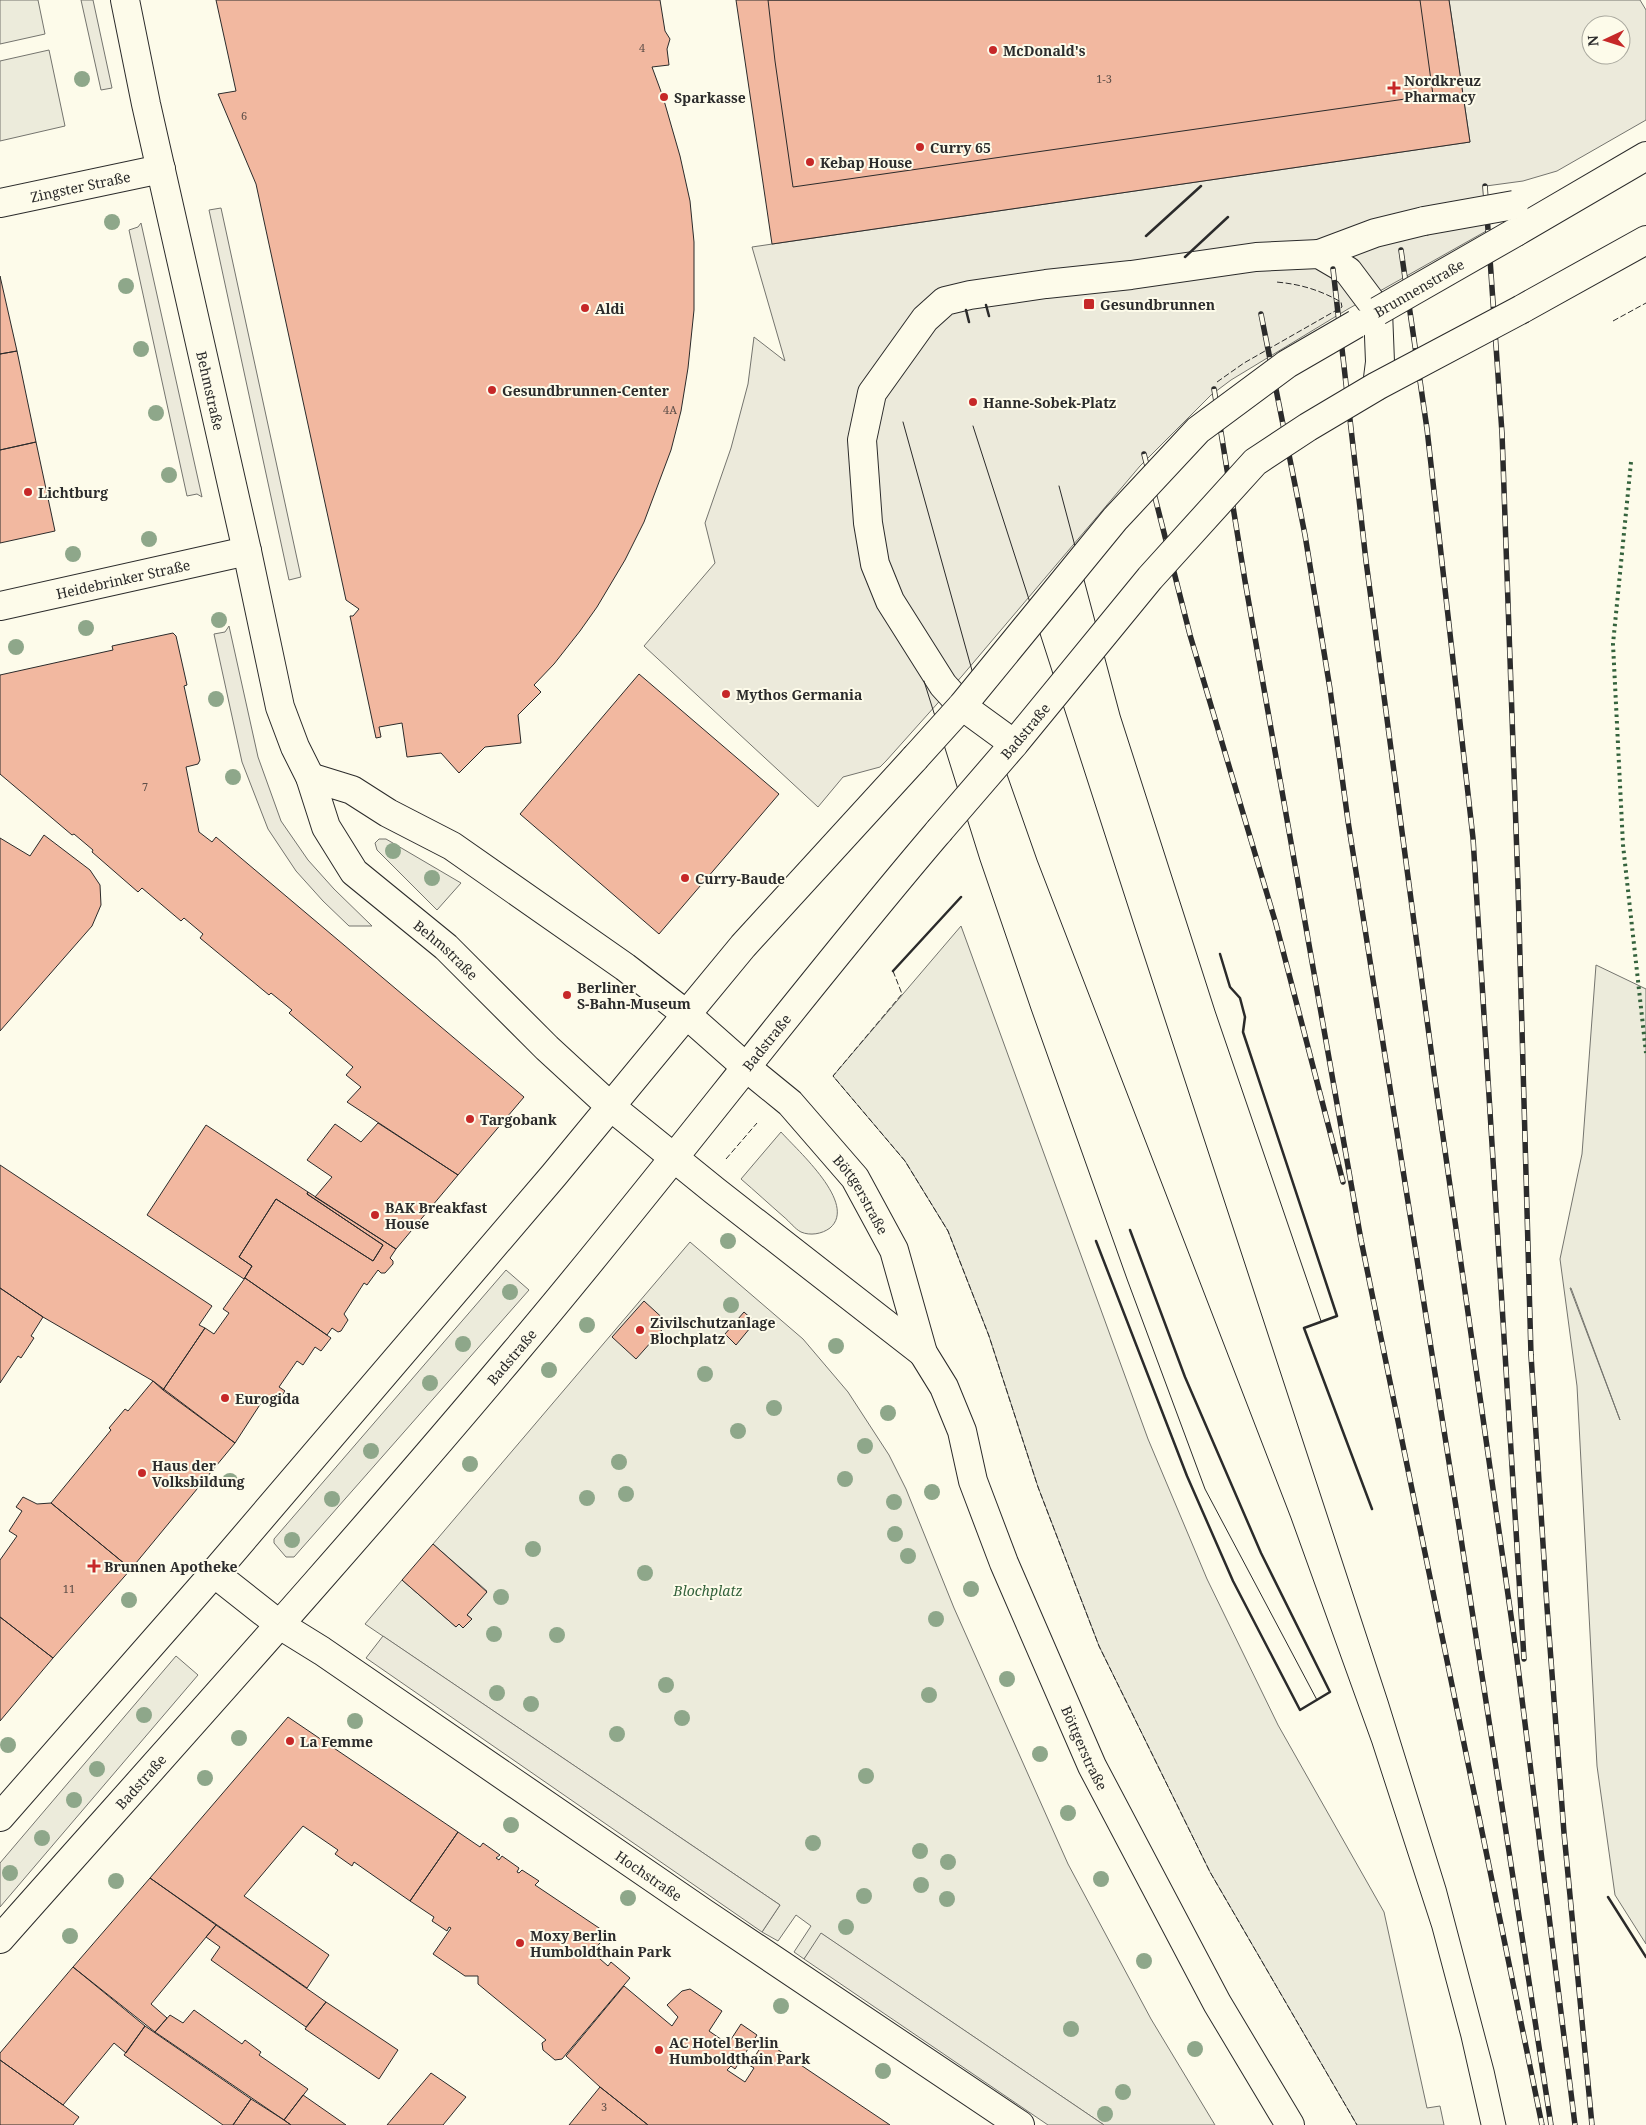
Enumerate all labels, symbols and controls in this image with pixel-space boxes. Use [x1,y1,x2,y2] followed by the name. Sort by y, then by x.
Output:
[1581,15,1631,65] north arrow
[1583,35,1602,47] text: N
[639,40,645,55] house number: 4
[1003,41,1086,60] place label: McDonald's
[987,44,999,56] marker: McDonald's
[1096,71,1112,86] house number: 1-3
[1404,71,1481,106] place label: Nordkreuz Pharmacy
[1388,82,1400,94] marker: Nordkreuz Pharmacy
[674,88,746,107] place label: Sparkasse
[658,91,670,103] marker: Sparkasse
[241,108,247,123] house number: 6
[930,138,991,157] place label: Curry 65
[914,141,926,153] marker: Curry 65
[820,153,912,172] place label: Kebap House
[804,156,816,168] marker: Kebap House
[29,166,132,206] street label: Zingster Straße
[1370,254,1468,322] street label: Brunnenstraße
[1100,295,1215,314] place label: Gesundbrunnen
[1082,297,1096,311] marker: Gesundbrunnen
[595,299,625,318] place label: Aldi
[579,302,591,314] marker: Aldi
[193,349,229,432] street label: Behmstraße
[502,381,670,400] place label: Gesundbrunnen-Center
[486,384,498,396] marker: Gesundbrunnen-Center
[983,393,1116,412] place label: Hanne-Sobek-Platz
[967,396,979,408] marker: Hanne-Sobek-Platz
[663,402,677,417] house number: 4A
[38,483,108,502] place label: Lichtburg
[22,486,34,498] marker: Lichtburg
[54,554,192,603] street label: Heidebrinker Straße
[736,685,862,704] place label: Mythos Germania
[720,688,732,700] marker: Mythos Germania
[996,699,1054,763] street label: Badstraße
[142,779,148,794] house number: 7
[695,869,785,888] place label: Curry-Baude
[679,872,691,884] marker: Curry-Baude
[410,915,483,984] street label: Behmstraße
[577,978,691,1013] place label: Berliner S-Bahn-Museum
[561,989,573,1001] marker: Berliner S-Bahn-Museum
[738,1010,795,1074] street label: Badstraße
[480,1110,557,1129] place label: Targobank
[464,1113,476,1125] marker: Targobank
[829,1150,893,1237] street label: Böttgerstraße
[385,1198,487,1233] place label: BAK Breakfast House
[369,1209,381,1221] marker: BAK Breakfast House
[650,1313,775,1348] place label: Zivilschutzanlage Blochplatz
[634,1324,646,1336] marker: Zivilschutzanlage Blochplatz
[482,1325,540,1389] street label: Badstraße
[235,1389,300,1408] place label: Eurogida
[219,1392,231,1404] marker: Eurogida
[152,1456,245,1491] place label: Haus der Volksbildung
[136,1467,148,1479] marker: Haus der Volksbildung
[104,1557,238,1576] place label: Brunnen Apotheke
[88,1560,100,1572] marker: Brunnen Apotheke
[63,1581,75,1596] house number: 11
[672,1581,743,1600] park label: Blochplatz
[1057,1703,1112,1793] street label: Böttgerstraße
[300,1732,373,1751] place label: La Femme
[284,1735,296,1747] marker: La Femme
[111,1750,170,1813] street label: Badstraße
[612,1846,686,1905] street label: Hochstraße
[530,1926,671,1961] place label: Moxy Berlin Humboldthain Park
[514,1937,526,1949] marker: Moxy Berlin Humboldthain Park
[669,2033,810,2068] place label: AC Hotel Berlin Humboldthain Park
[653,2044,665,2056] marker: AC Hotel Berlin Humboldthain Park
[601,2099,607,2114] house number: 3

